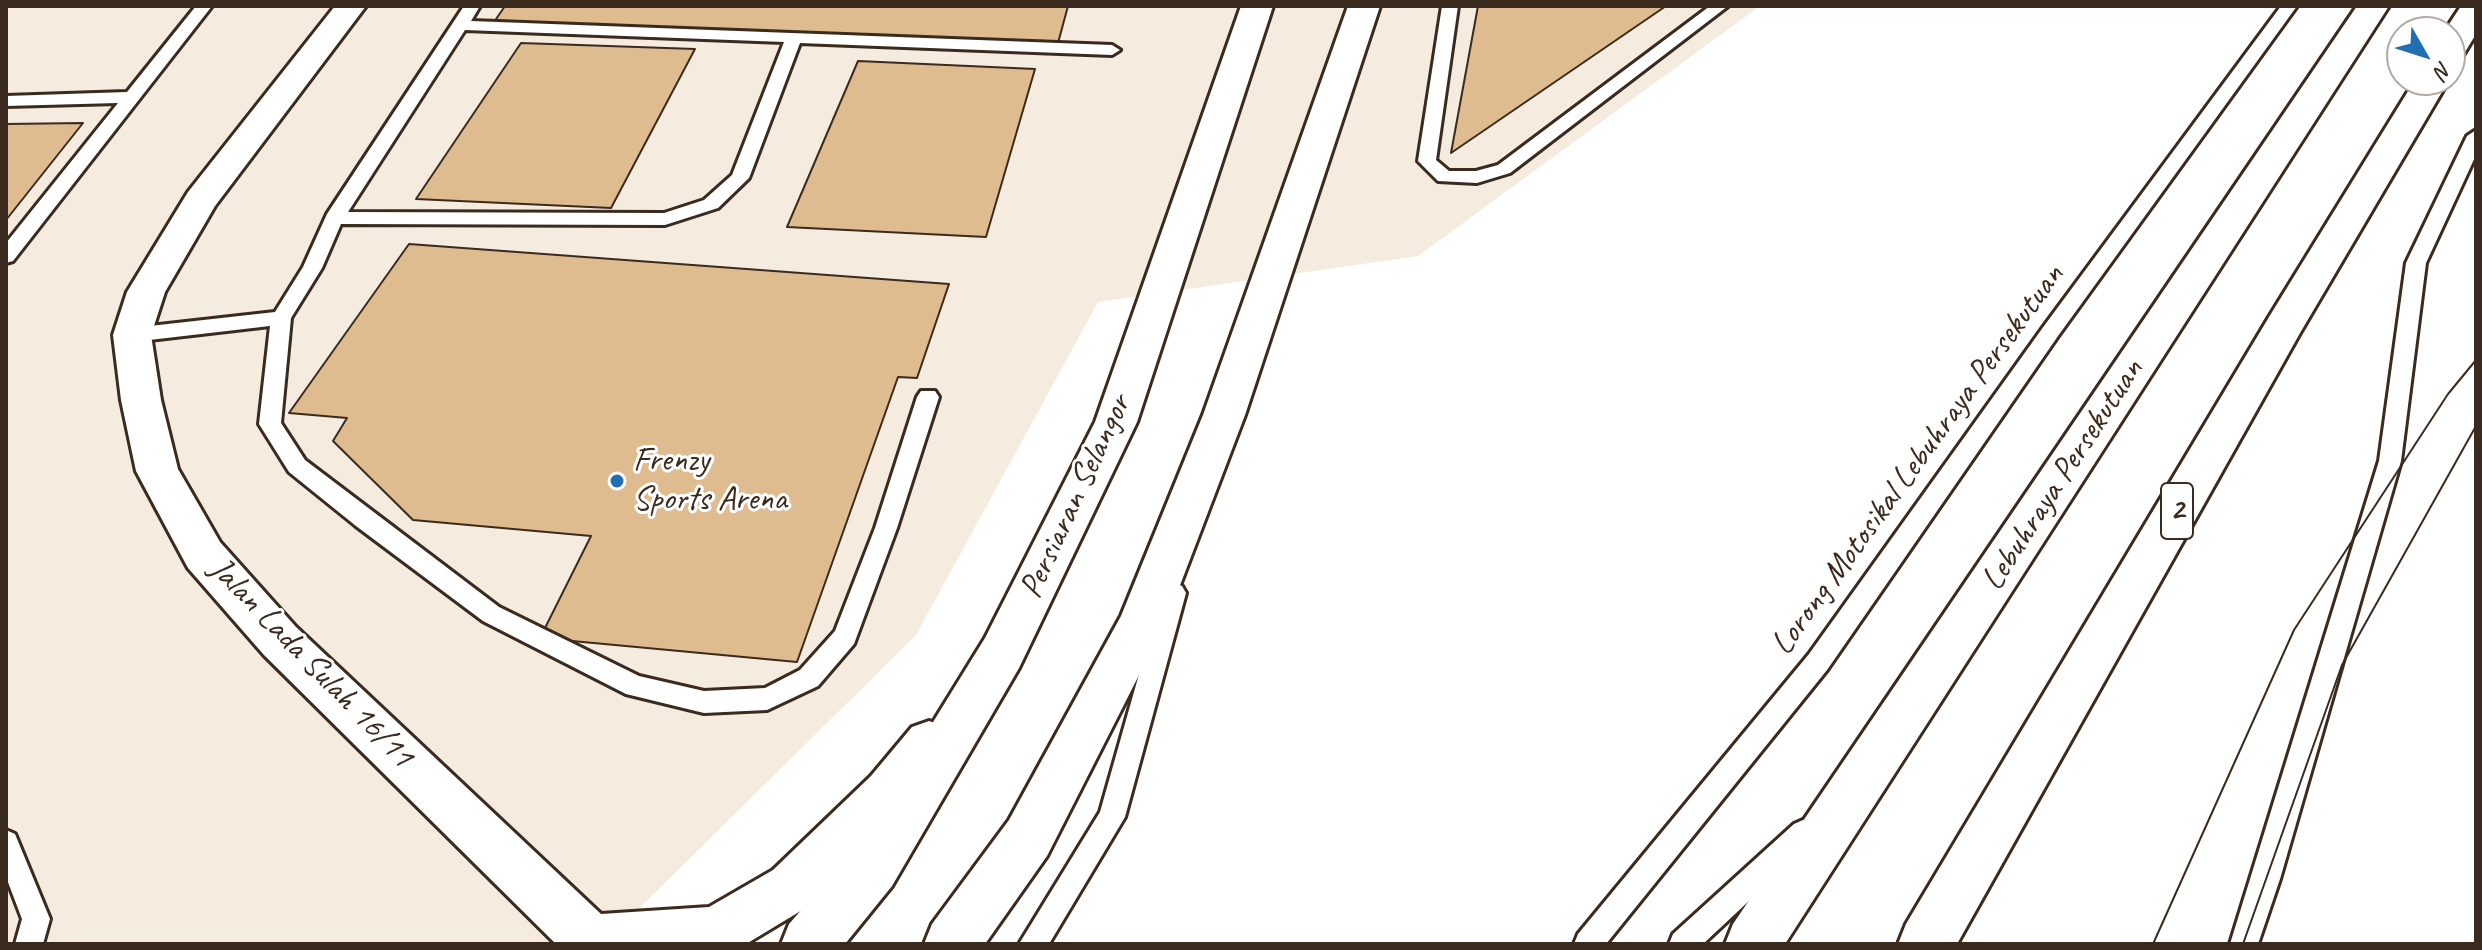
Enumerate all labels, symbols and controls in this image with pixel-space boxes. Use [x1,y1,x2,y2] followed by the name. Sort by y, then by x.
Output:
[2386,16,2466,96] north arrow
[2428,56,2458,84] text: N
[1763,257,2073,663] street label: Lorong Motosikal Lebuhraya Persekutuan
[1973,352,2153,598] street label: Lebuhraya Persekutuan
[1011,389,1141,605] street label: Persiaran Selangor
[633,441,787,520] place label: Frenzy Sports Arena
[608,472,626,490] marker: Frenzy Sports Arena
[2161,483,2193,539] road number: 2
[200,549,422,777] street label: Jalan Lada Sulah 16/11

